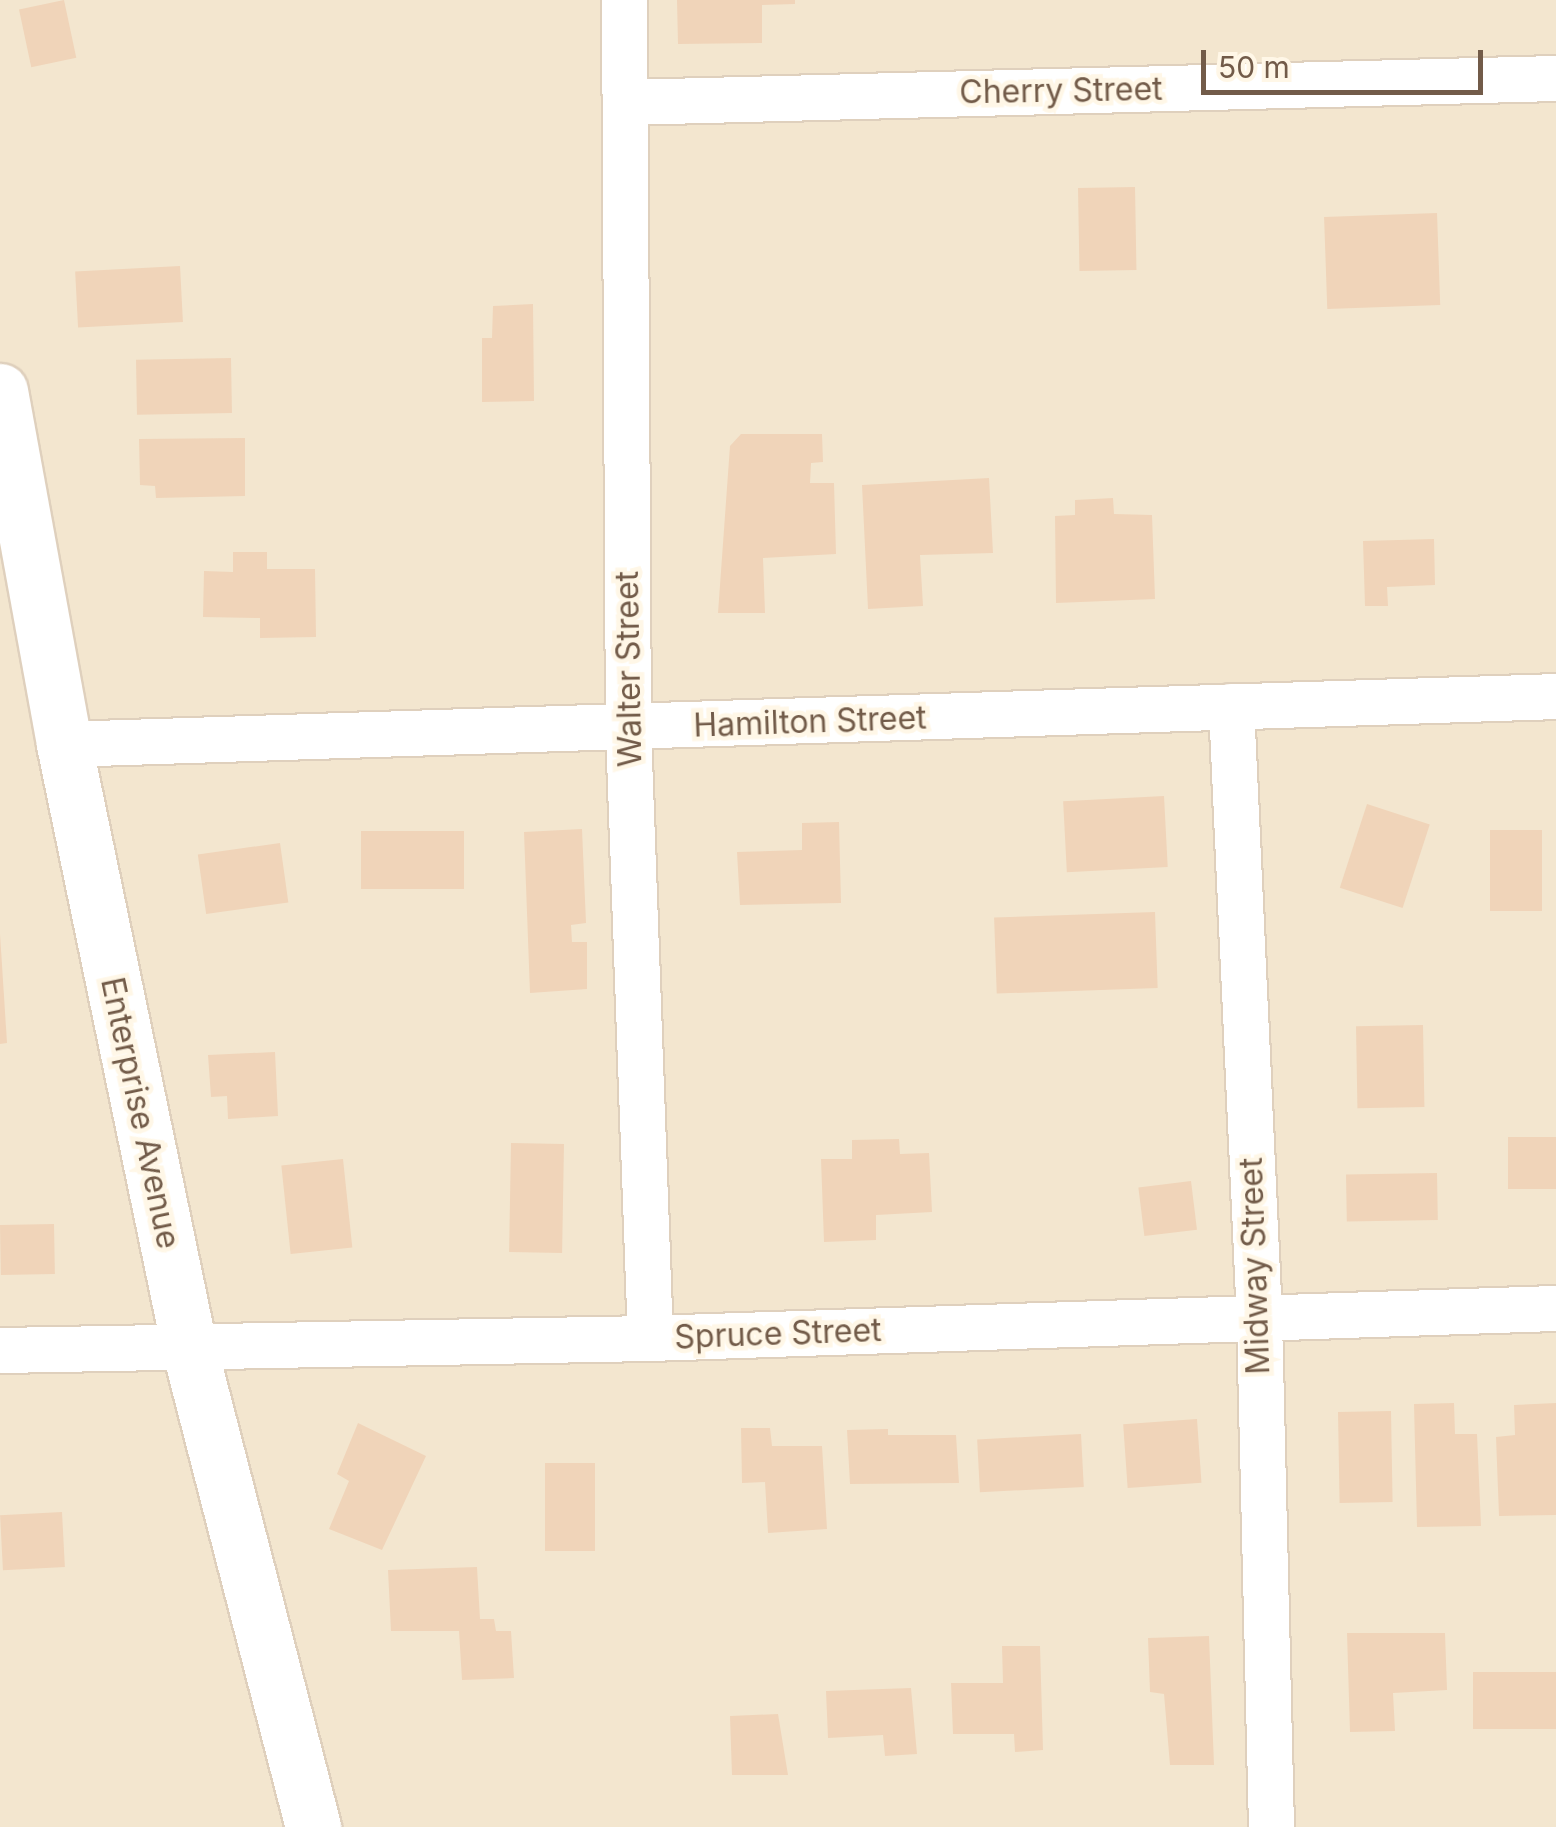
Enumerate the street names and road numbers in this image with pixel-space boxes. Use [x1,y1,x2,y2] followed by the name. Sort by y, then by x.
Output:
[959,70,1163,112] street label: Cherry Street
[608,571,650,767] street label: Walter Street
[693,699,927,745] street label: Hamilton Street
[92,974,188,1252] street label: Enterprise Avenue
[1232,1157,1278,1375] street label: Midway Street
[674,1311,882,1357] street label: Spruce Street

